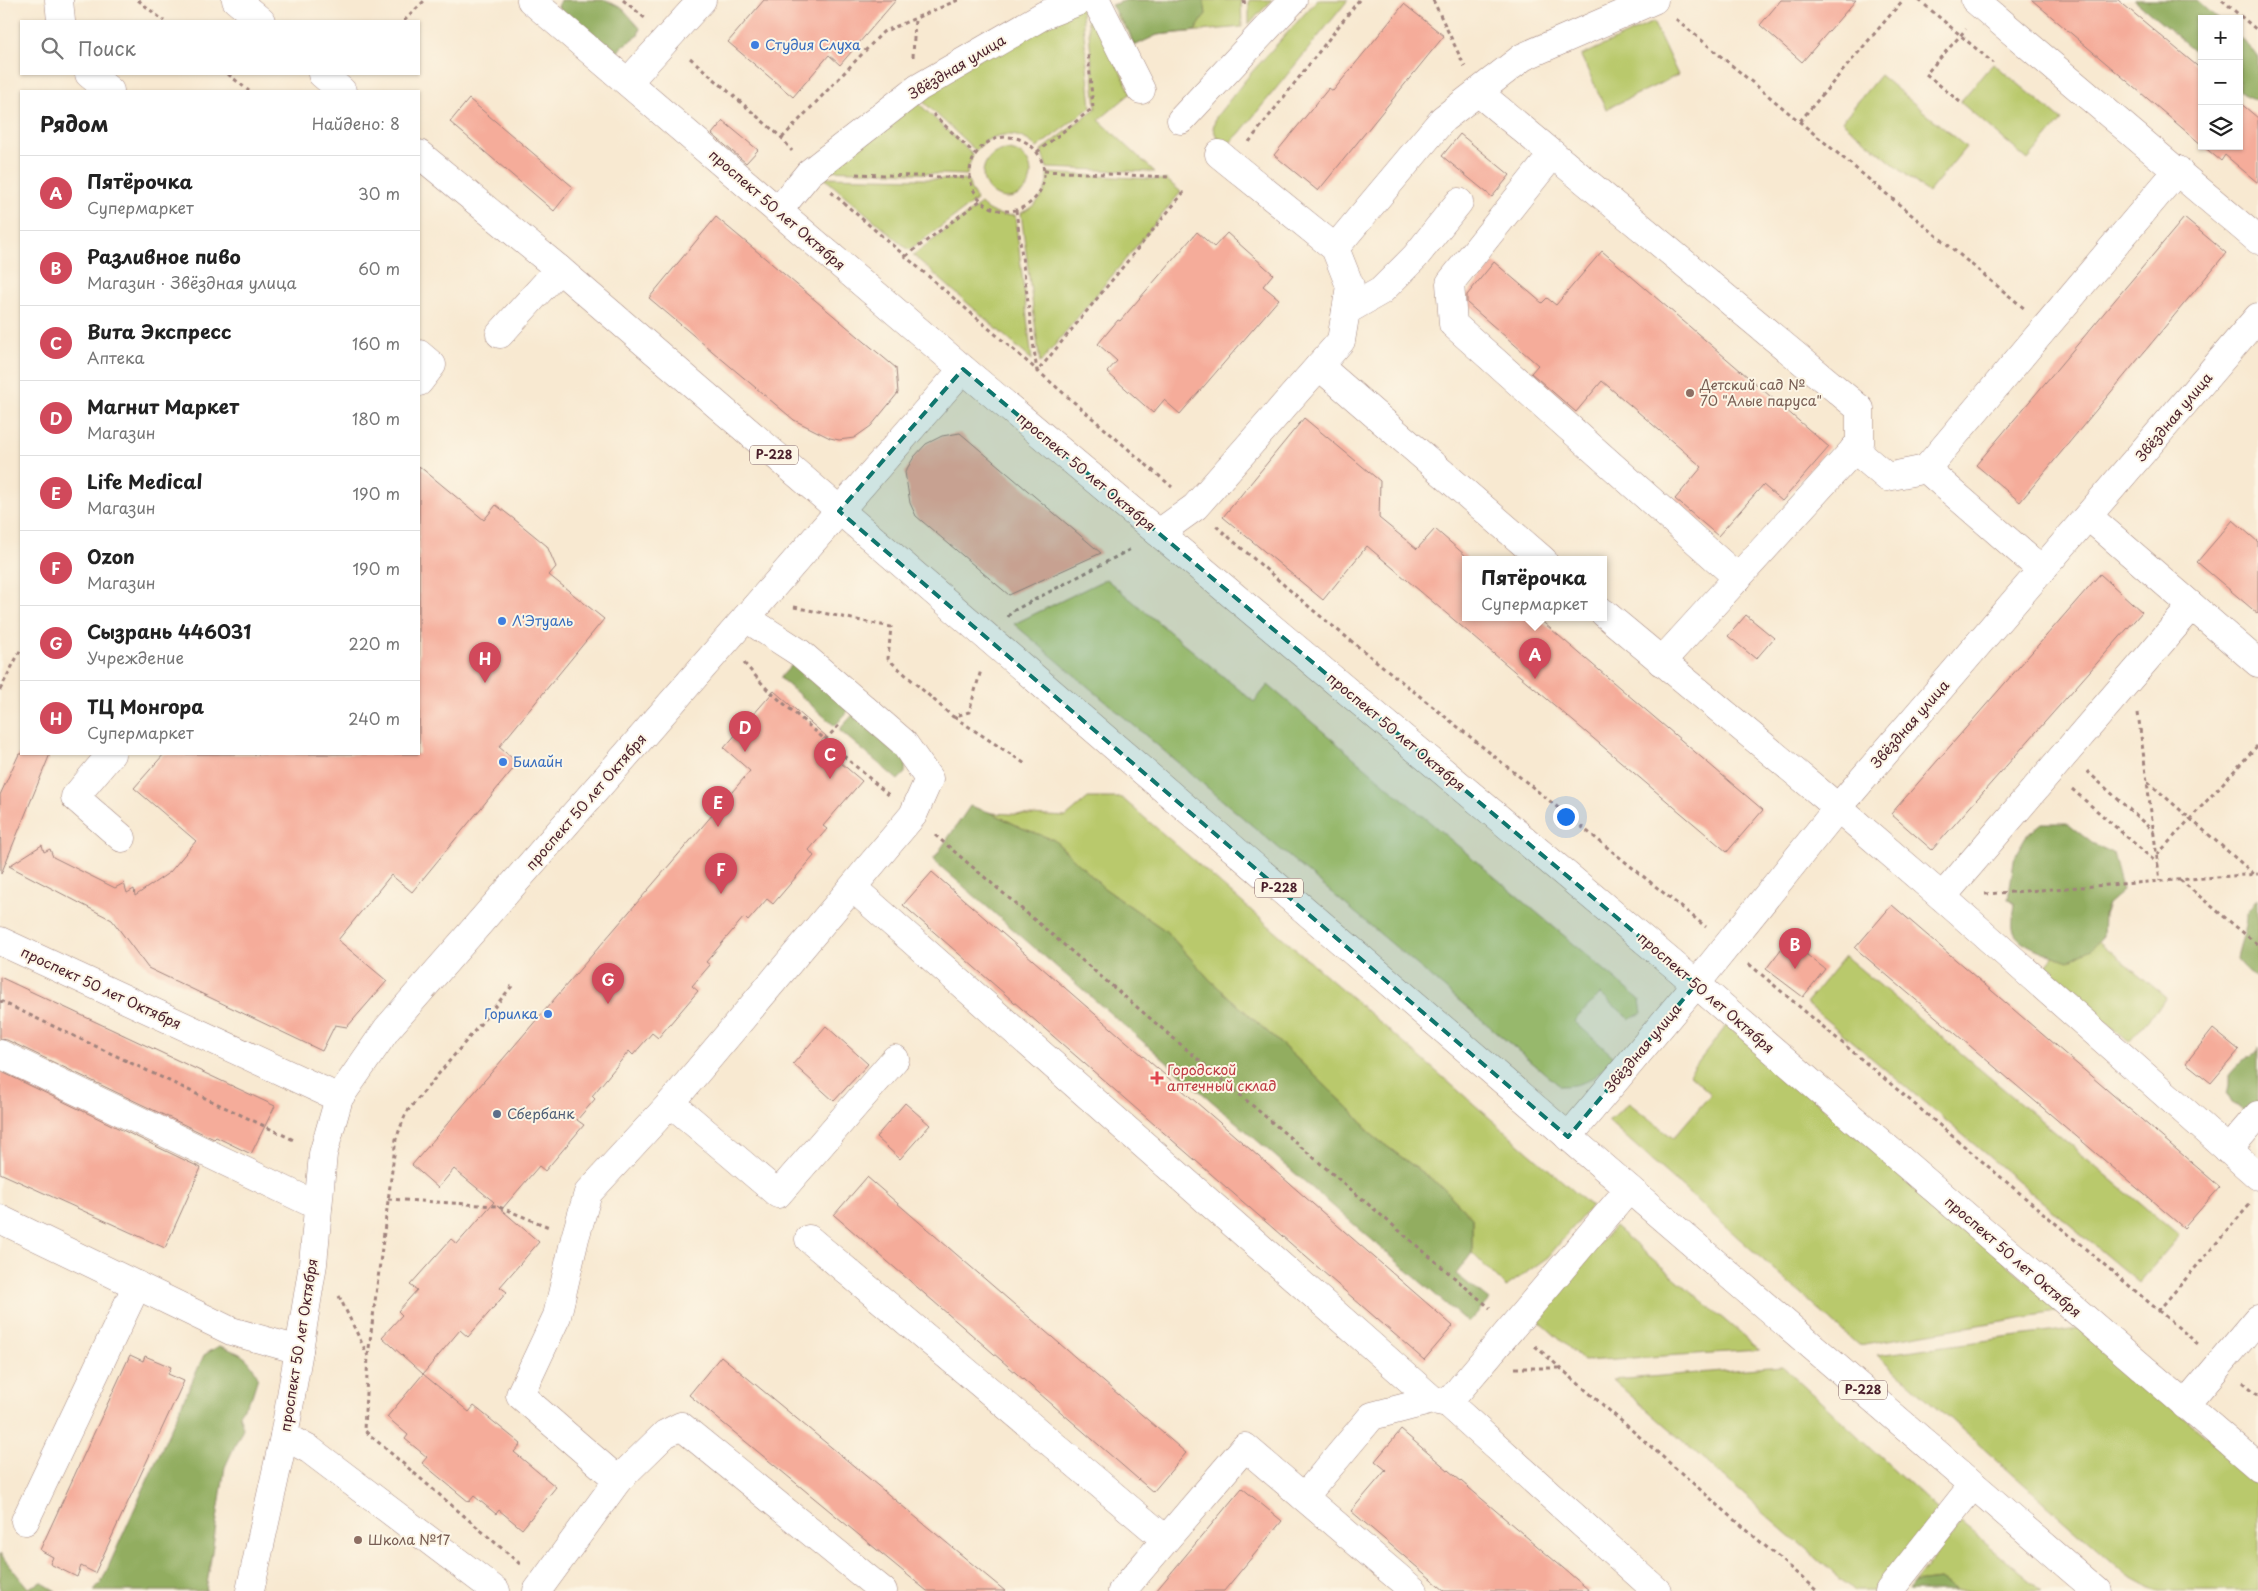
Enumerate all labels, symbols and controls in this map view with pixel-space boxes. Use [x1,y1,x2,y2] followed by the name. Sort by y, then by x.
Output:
[2198,15,2243,150] map controls
[2198,15,2243,60] button: +
[20,20,420,75] search box
[904,29,1010,104] street label: Звёздная улица
[38,34,66,62] icon: search
[78,34,136,62] text: Поиск
[765,34,861,55] place label: Студия Слуха
[749,39,761,51] marker: Студия Слуха
[2198,60,2243,105] button: −
[2198,105,2243,150] button: layers
[40,107,108,139] text: Рядом
[312,111,400,135] text: Найдено: 8
[704,144,850,275] street label: проспект 50 лет Октября
[87,167,193,195] text: Пятёрочка
[50,181,62,205] text: A
[358,181,400,205] text: 30 m
[87,195,194,219] text: Супермаркет
[87,242,241,270] text: Разливное пиво
[51,256,61,280] text: B
[358,256,400,280] text: 60 m
[87,270,297,294] text: Магазин · Звёздная улица
[87,317,231,345] text: Вита Экспресс
[50,331,62,355] text: C
[352,331,400,355] text: 160 m
[87,345,144,369] text: Аптека
[2130,368,2217,466] street label: Звёздная улица
[1699,374,1822,411] place label: Детский сад № 70 "Алые паруса"
[1684,387,1696,399] marker: Детский сад № 70 "Алые паруса"
[87,392,239,420] text: Магнит Маркет
[50,406,62,430] text: D
[352,406,400,430] text: 180 m
[1013,407,1160,536] street label: проспект 50 лет Октября
[87,420,156,444] text: Магазин
[750,446,798,464] road number: Р-228
[87,467,202,495] text: Life Medical
[51,481,61,505] text: E
[352,481,400,505] text: 190 m
[87,495,156,519] text: Магазин
[87,542,135,570] text: Ozon
[51,556,61,580] text: F
[352,556,400,580] text: 190 m
[1462,556,1607,621] popup
[1481,563,1587,591] text: Пятёрочка
[87,570,156,594] text: Магазин
[1481,591,1588,615] text: Супермаркет
[512,610,573,631] place label: Л'Этуаль
[496,615,508,627] marker: Л'Этуаль
[87,617,251,645] text: Сызрань 446031
[49,631,63,655] text: G
[349,631,400,655] text: 220 m
[1519,638,1551,679] pin: A
[469,642,501,683] pin: H
[87,645,184,669] text: Учреждение
[1323,667,1470,796] street label: проспект 50 лет Октября
[1866,675,1954,772] street label: Звёздная улица
[87,692,204,720] text: ТЦ Монгора
[50,706,62,730] text: H
[348,706,400,730] text: 240 m
[729,711,761,752] pin: D
[87,720,194,744] text: Супермаркет
[520,729,651,875] street label: проспект 50 лет Октября
[814,738,846,779] pin: C
[513,751,563,772] place label: Билайн
[497,756,509,768] marker: Билайн
[702,786,734,827] pin: E
[1553,804,1579,830] your location
[705,853,737,894] pin: F
[1255,878,1303,898] road number: Р-228
[1633,927,1779,1058] street label: проспект 50 лет Октября
[1779,928,1811,969] pin: B
[18,941,185,1034] street label: проспект 50 лет Октября
[592,963,624,1004] pin: G
[1599,999,1686,1097] street label: Звёздная улица
[484,1003,538,1024] place label: Горилка
[542,1008,554,1020] marker: Горилка
[1167,1059,1277,1096] place label: Городской аптечный склад
[1151,1072,1163,1084] marker: Городской аптечный склад
[507,1103,575,1124] place label: Сбербанк
[491,1108,503,1120] marker: Сбербанк
[1940,1191,2086,1322] street label: проспект 50 лет Октября
[274,1257,323,1433] street label: проспект 50 лет Октября
[1839,1380,1887,1400] road number: Р-228
[368,1529,451,1550] place label: Школа №17
[352,1534,364,1546] marker: Школа №17

